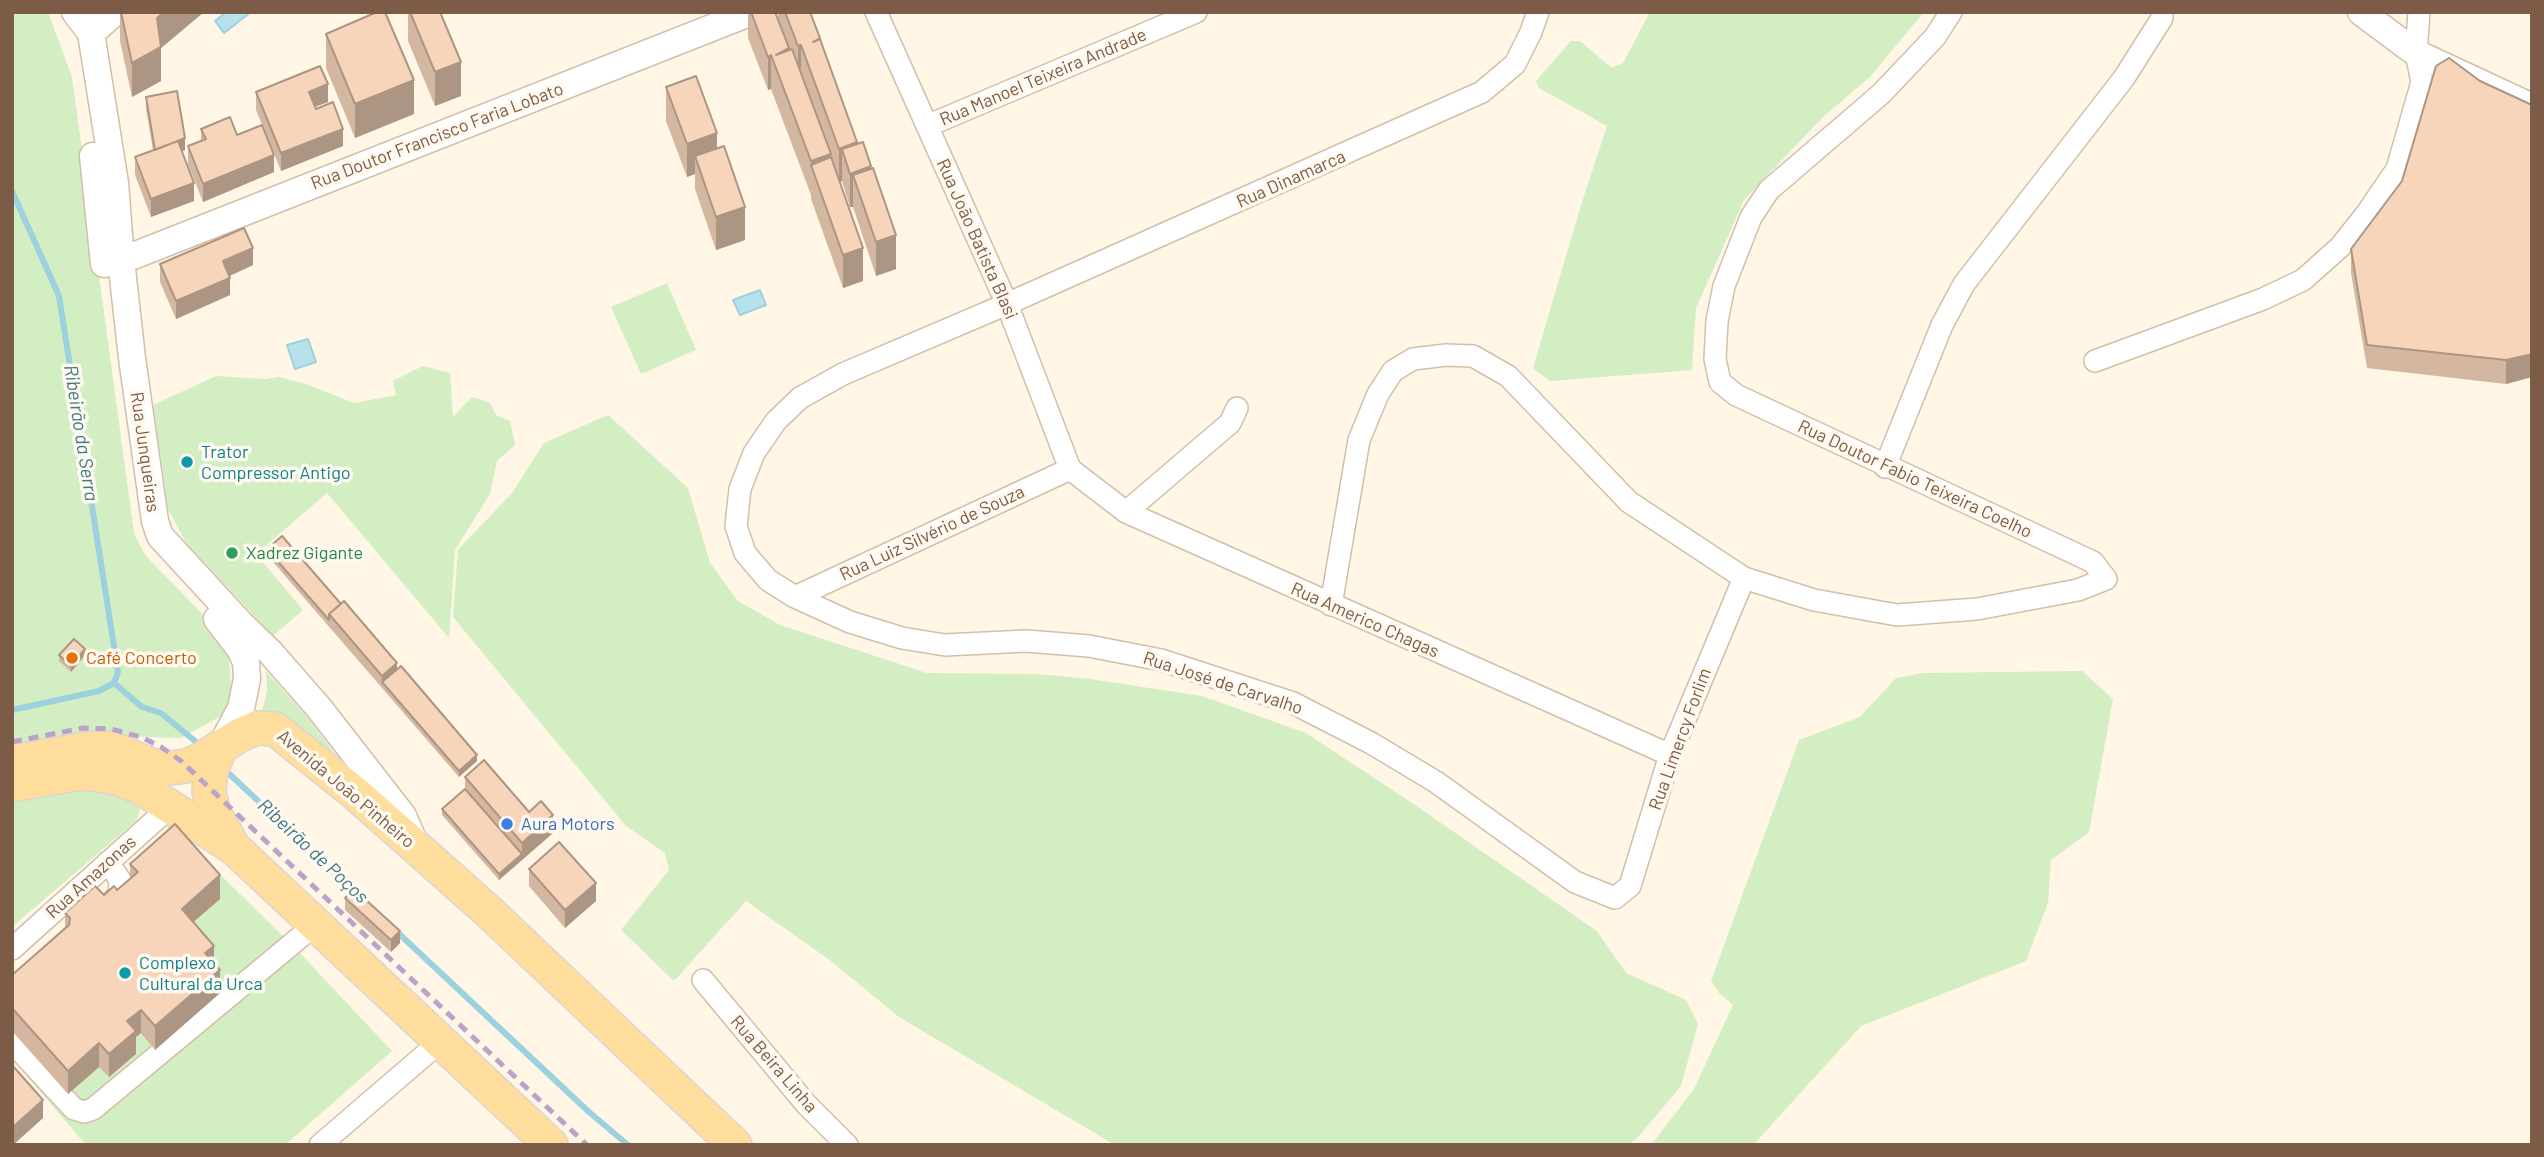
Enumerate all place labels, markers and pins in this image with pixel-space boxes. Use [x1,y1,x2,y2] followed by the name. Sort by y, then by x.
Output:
[201,441,351,484] place label: Trator Compressor Antigo
[179,454,195,470] marker: Trator Compressor Antigo
[246,542,363,564] place label: Xadrez Gigante
[224,545,240,561] marker: Xadrez Gigante
[86,647,197,669] place label: Café Concerto
[64,650,80,666] marker: Café Concerto
[521,813,615,835] place label: Aura Motors
[499,816,515,832] marker: Aura Motors
[139,952,263,995] place label: Complexo Cultural da Urca
[117,965,133,981] marker: Complexo Cultural da Urca

